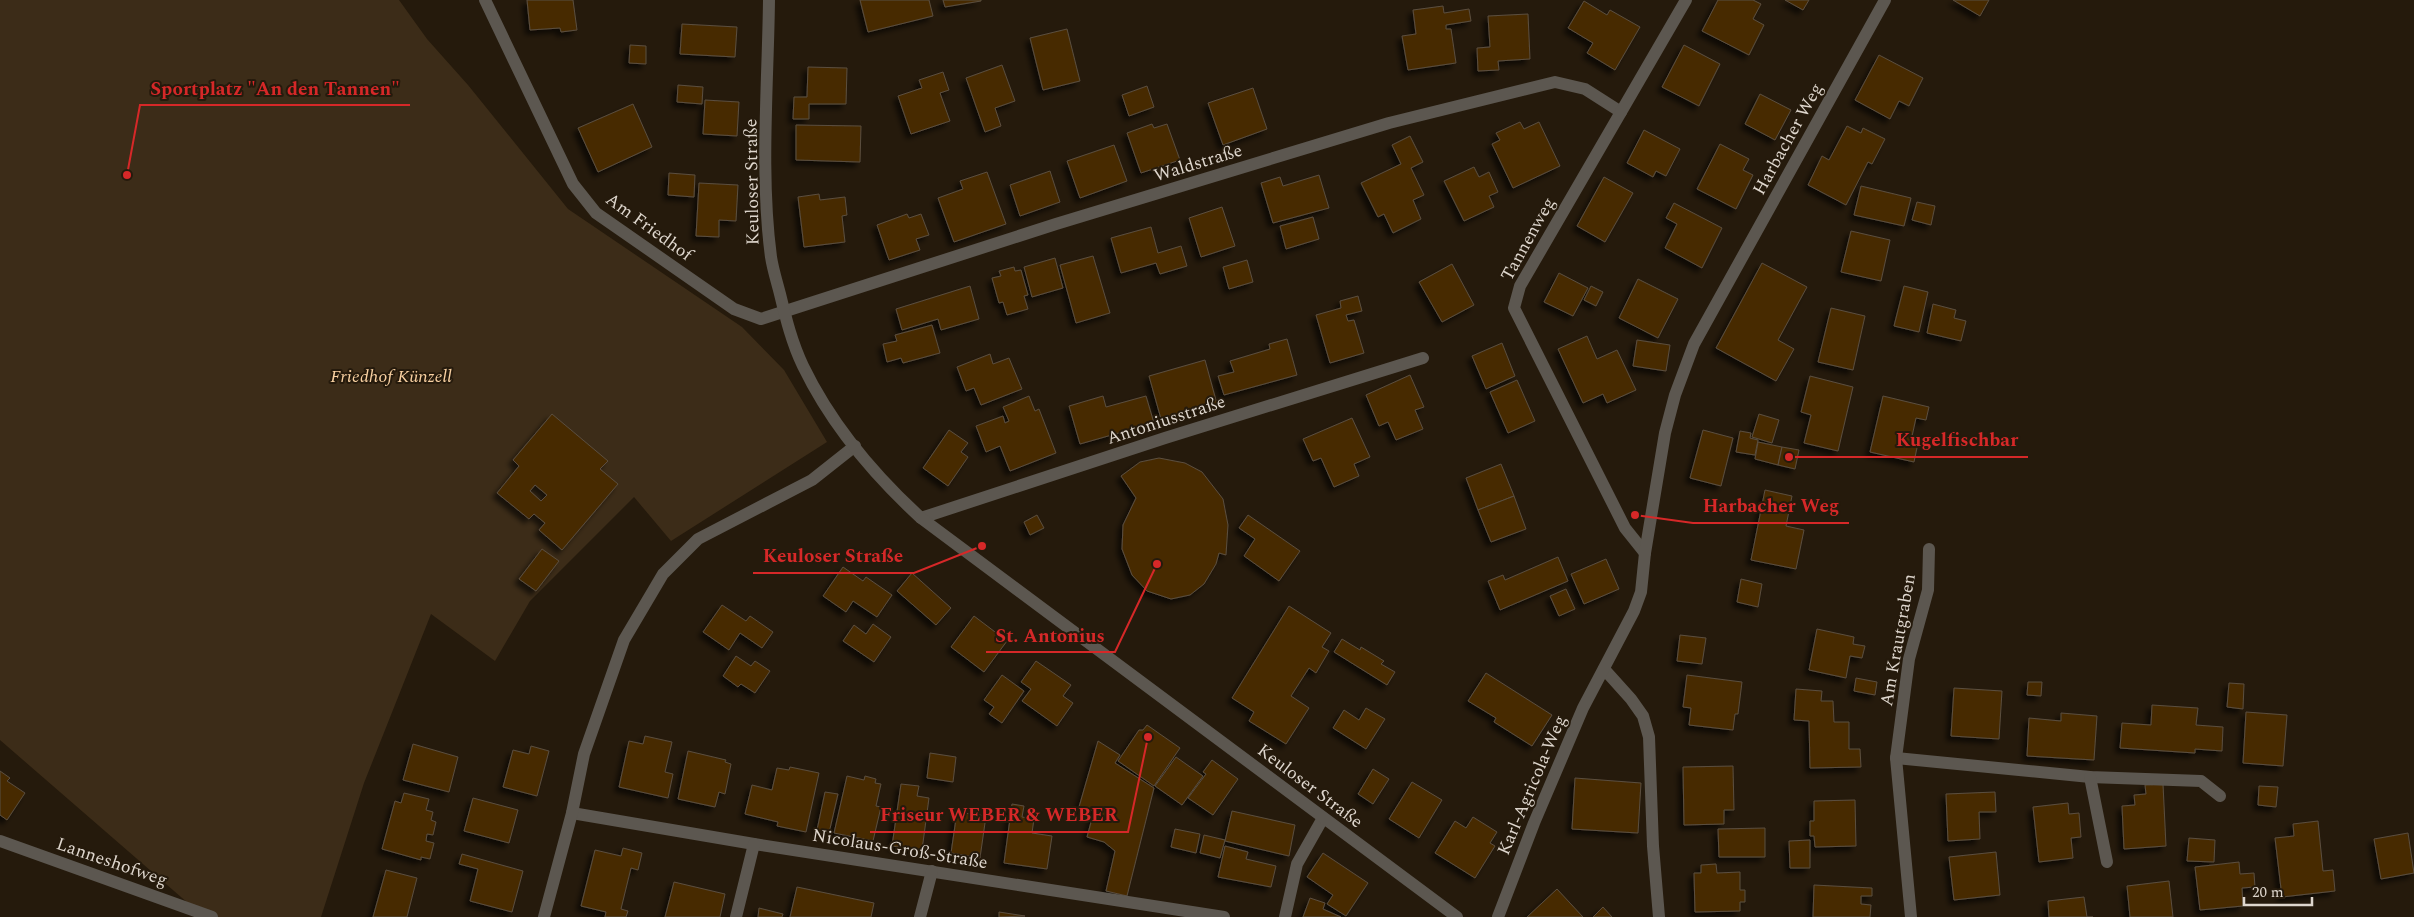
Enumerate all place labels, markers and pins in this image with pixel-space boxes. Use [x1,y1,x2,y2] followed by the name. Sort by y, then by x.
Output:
[140,71,410,105] callout: Sportplatz "An den Tannen"
[1885,423,2028,457] callout: Kugelfischbar
[1693,489,1849,523] callout: Harbacher Weg
[753,539,914,573] callout: Keuloser Straße
[986,618,1115,652] callout: St. Antonius
[870,798,1128,832] callout: Friseur WEBER & WEBER

